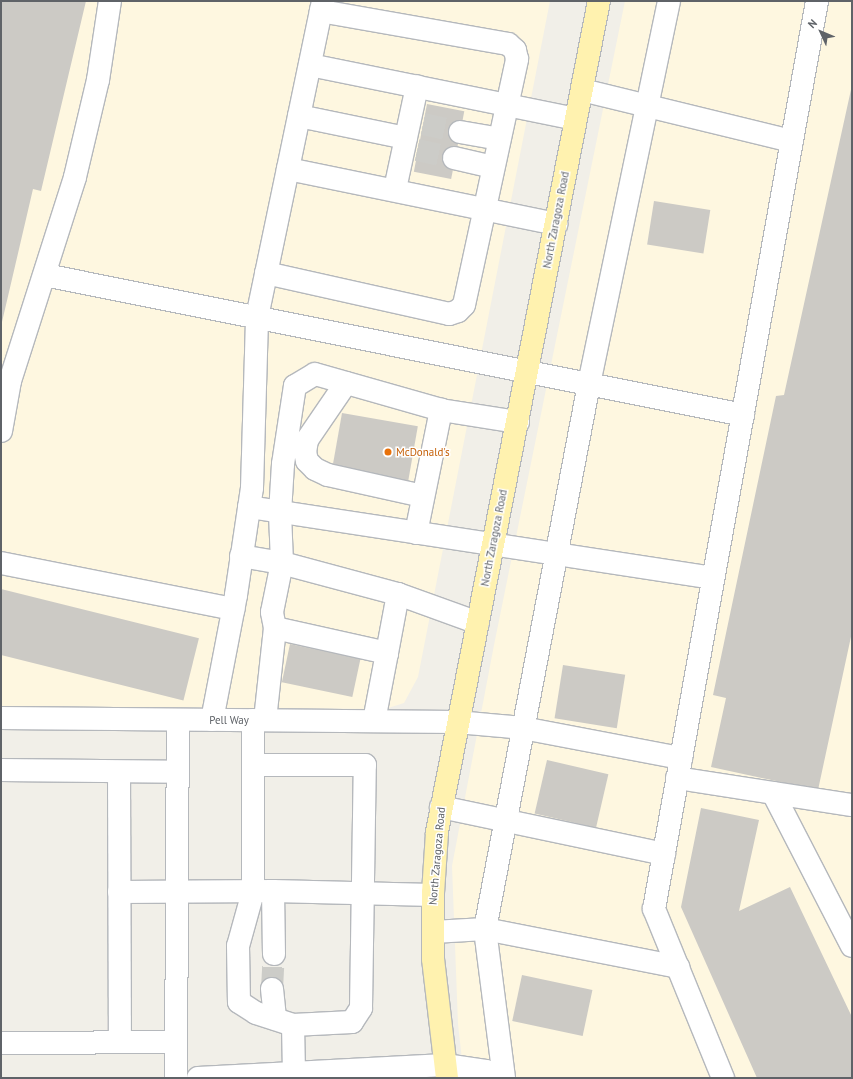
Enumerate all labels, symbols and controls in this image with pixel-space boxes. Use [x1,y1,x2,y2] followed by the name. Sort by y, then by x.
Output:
[801,12,841,52] north arrow
[805,16,820,31] text: N
[540,170,572,270] street label: North Zaragoza Road
[396,445,450,459] place label: McDonald's
[383,447,393,457] marker: McDonald's
[478,488,510,588] street label: North Zaragoza Road
[209,713,249,727] street label: Pell Way
[426,806,448,906] street label: North Zaragoza Road

